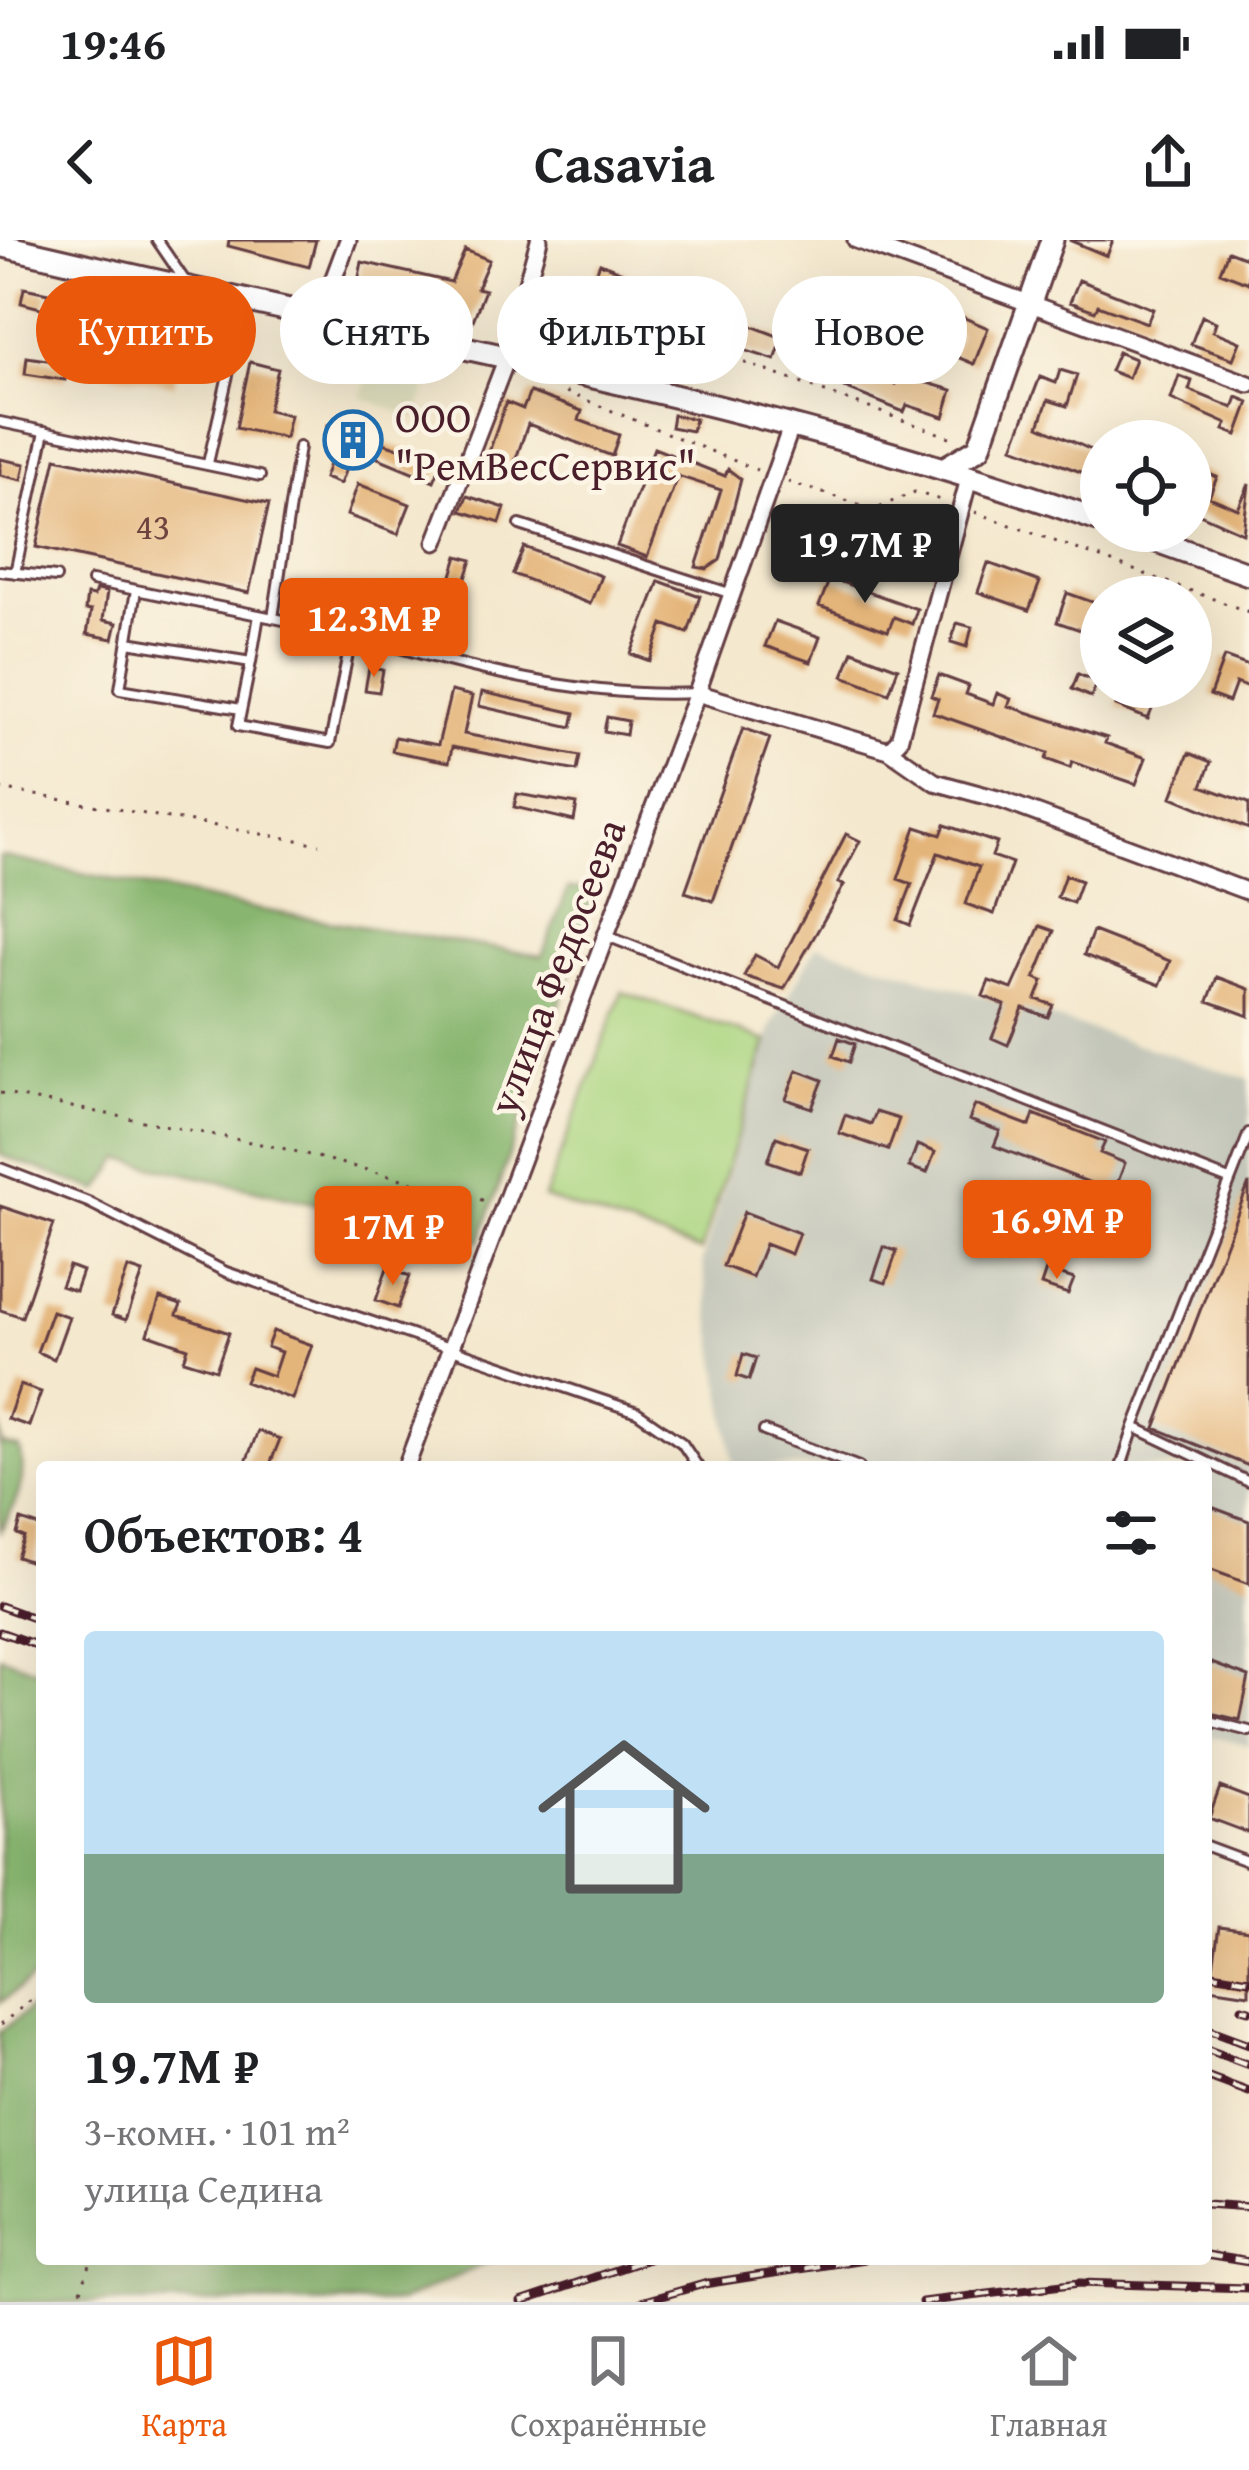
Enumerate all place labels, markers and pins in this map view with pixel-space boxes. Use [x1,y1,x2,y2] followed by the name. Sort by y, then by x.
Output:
[395,386,696,495] place label: ООО "РемВесСервис"
[322,409,384,471] building icon: ООО "РемВесСервис"
[754,504,976,606] pin: 19.7M ₽
[263,578,485,680] pin: 12.3M ₽
[946,1180,1168,1282] pin: 16.9M ₽
[309,1186,477,1288] pin: 17M ₽

